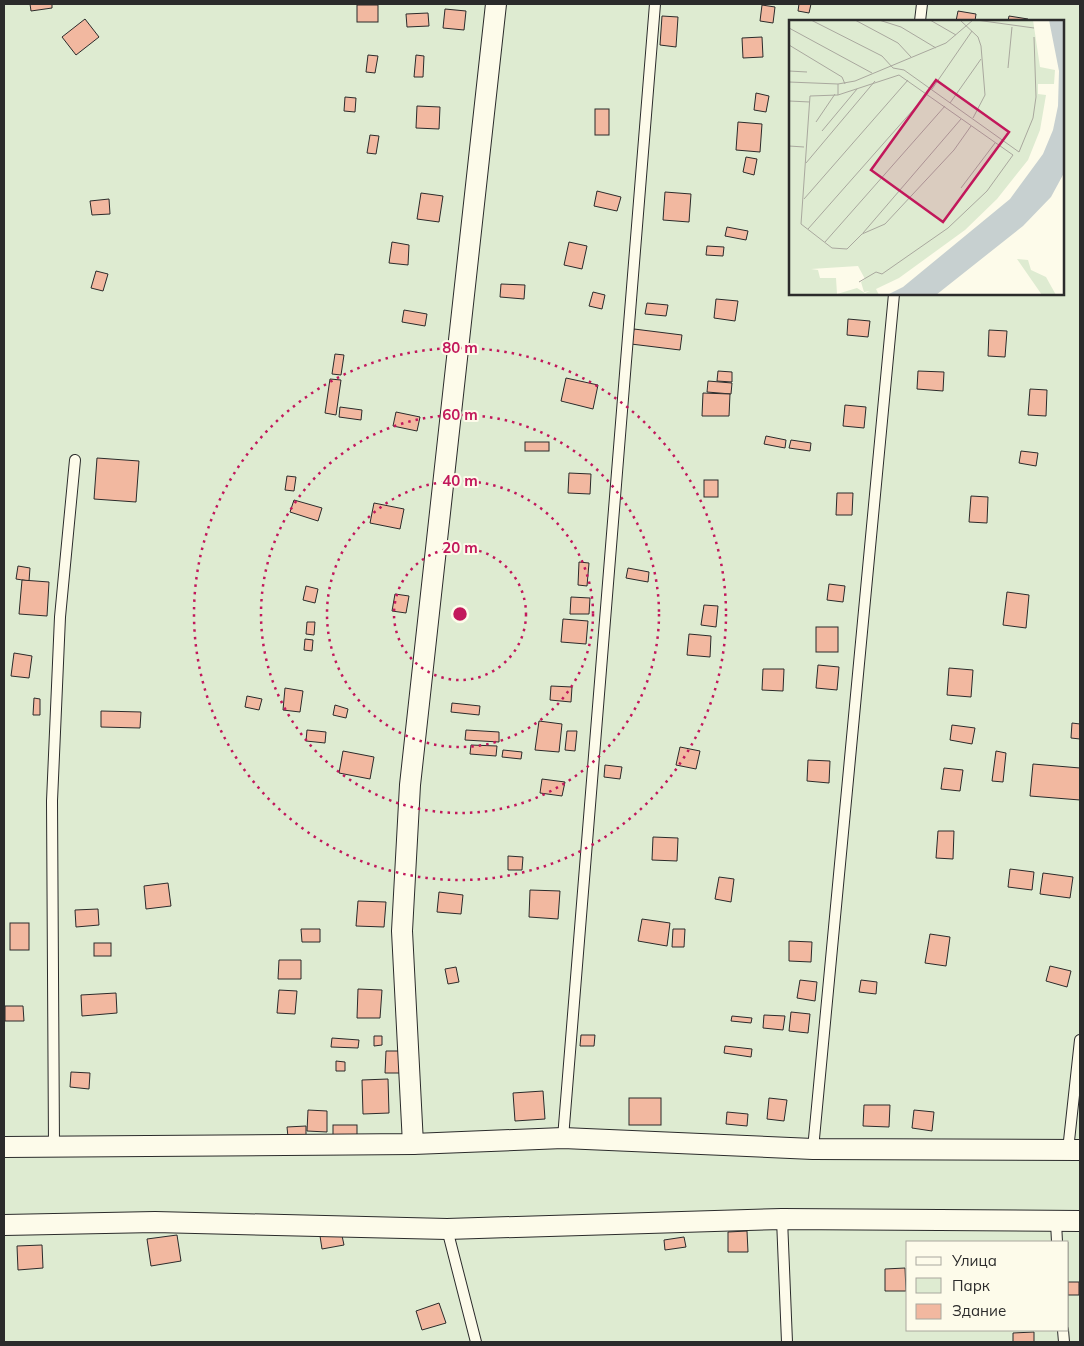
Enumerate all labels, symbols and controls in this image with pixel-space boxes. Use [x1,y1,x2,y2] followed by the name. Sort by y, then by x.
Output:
[789,20,1064,295] inset map
[442,338,478,357] text: 80 m
[442,405,478,424] text: 60 m
[442,471,478,490] text: 40 m
[442,538,478,557] text: 20 m
[451,605,469,623] centre of rings
[906,1241,1069,1331] legend
[951,1251,997,1270] text: Улица
[952,1276,991,1295] text: Парк
[952,1301,1006,1320] text: Здание

